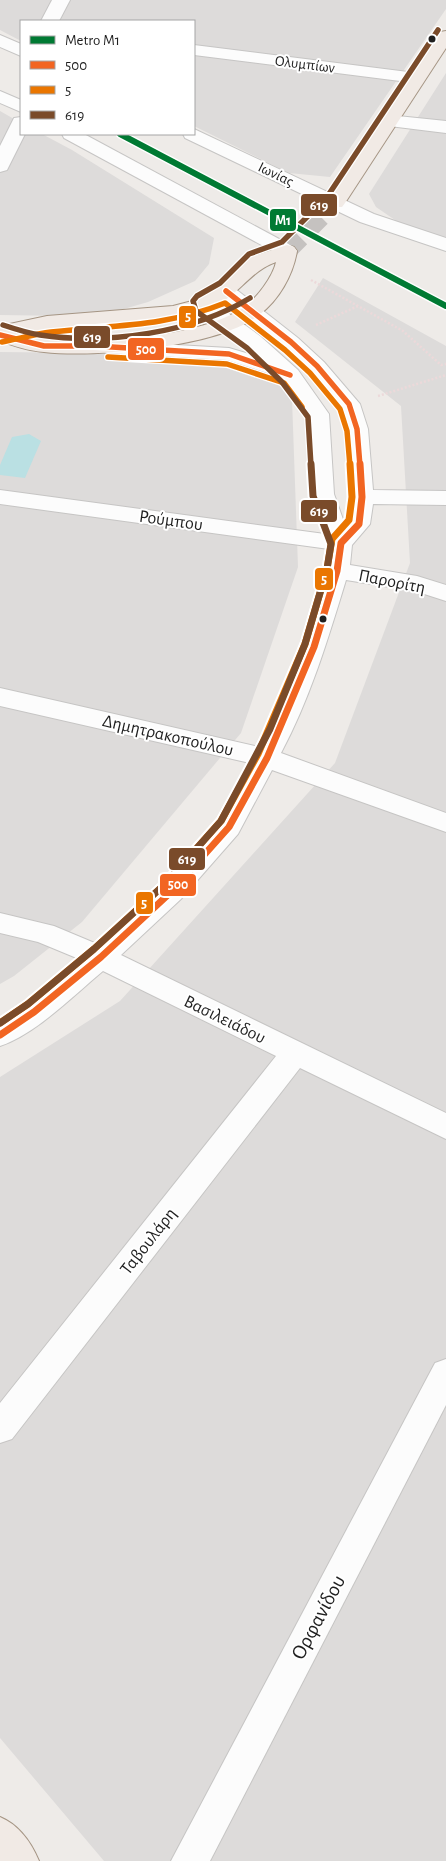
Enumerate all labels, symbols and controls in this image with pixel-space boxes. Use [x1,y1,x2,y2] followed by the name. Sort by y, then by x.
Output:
[20,20,195,135] legend
[65,33,120,48] text: Metro Μ1
[427,34,437,44] unlabelled marker
[274,53,336,76] street label: Ολυμπίων
[65,58,87,73] text: 500
[65,83,71,98] text: 5
[65,108,84,123] text: 619
[256,159,296,189] street label: Ιωνίας
[300,193,338,217] line badge: 619
[310,199,329,213] text: 619
[269,208,297,232] line badge: Μ1
[275,214,291,228] text: Μ1
[178,305,197,329] line badge: 5
[185,310,191,324] text: 5
[73,325,111,349] line badge: 619
[83,331,102,345] text: 619
[127,337,165,361] line badge: 500
[136,343,156,357] text: 500
[300,499,338,523] line badge: 619
[310,505,329,519] text: 619
[138,508,204,534] street label: Ρούμπου
[357,566,427,597] street label: Παρορίτη
[314,567,334,591] line badge: 5
[321,573,327,587] text: 5
[318,614,328,624] unlabelled marker
[101,712,235,760] street label: Δημητρακοπούλου
[168,847,206,871] line badge: 619
[178,853,197,867] text: 619
[159,873,197,897] line badge: 500
[168,878,188,892] text: 500
[135,891,154,915] line badge: 5
[141,897,147,911] text: 5
[181,992,268,1047] street label: Βασιλειάδου
[117,1205,180,1278] street label: Ταβουλάρη
[288,1572,349,1663] street label: Ορφανίδου

